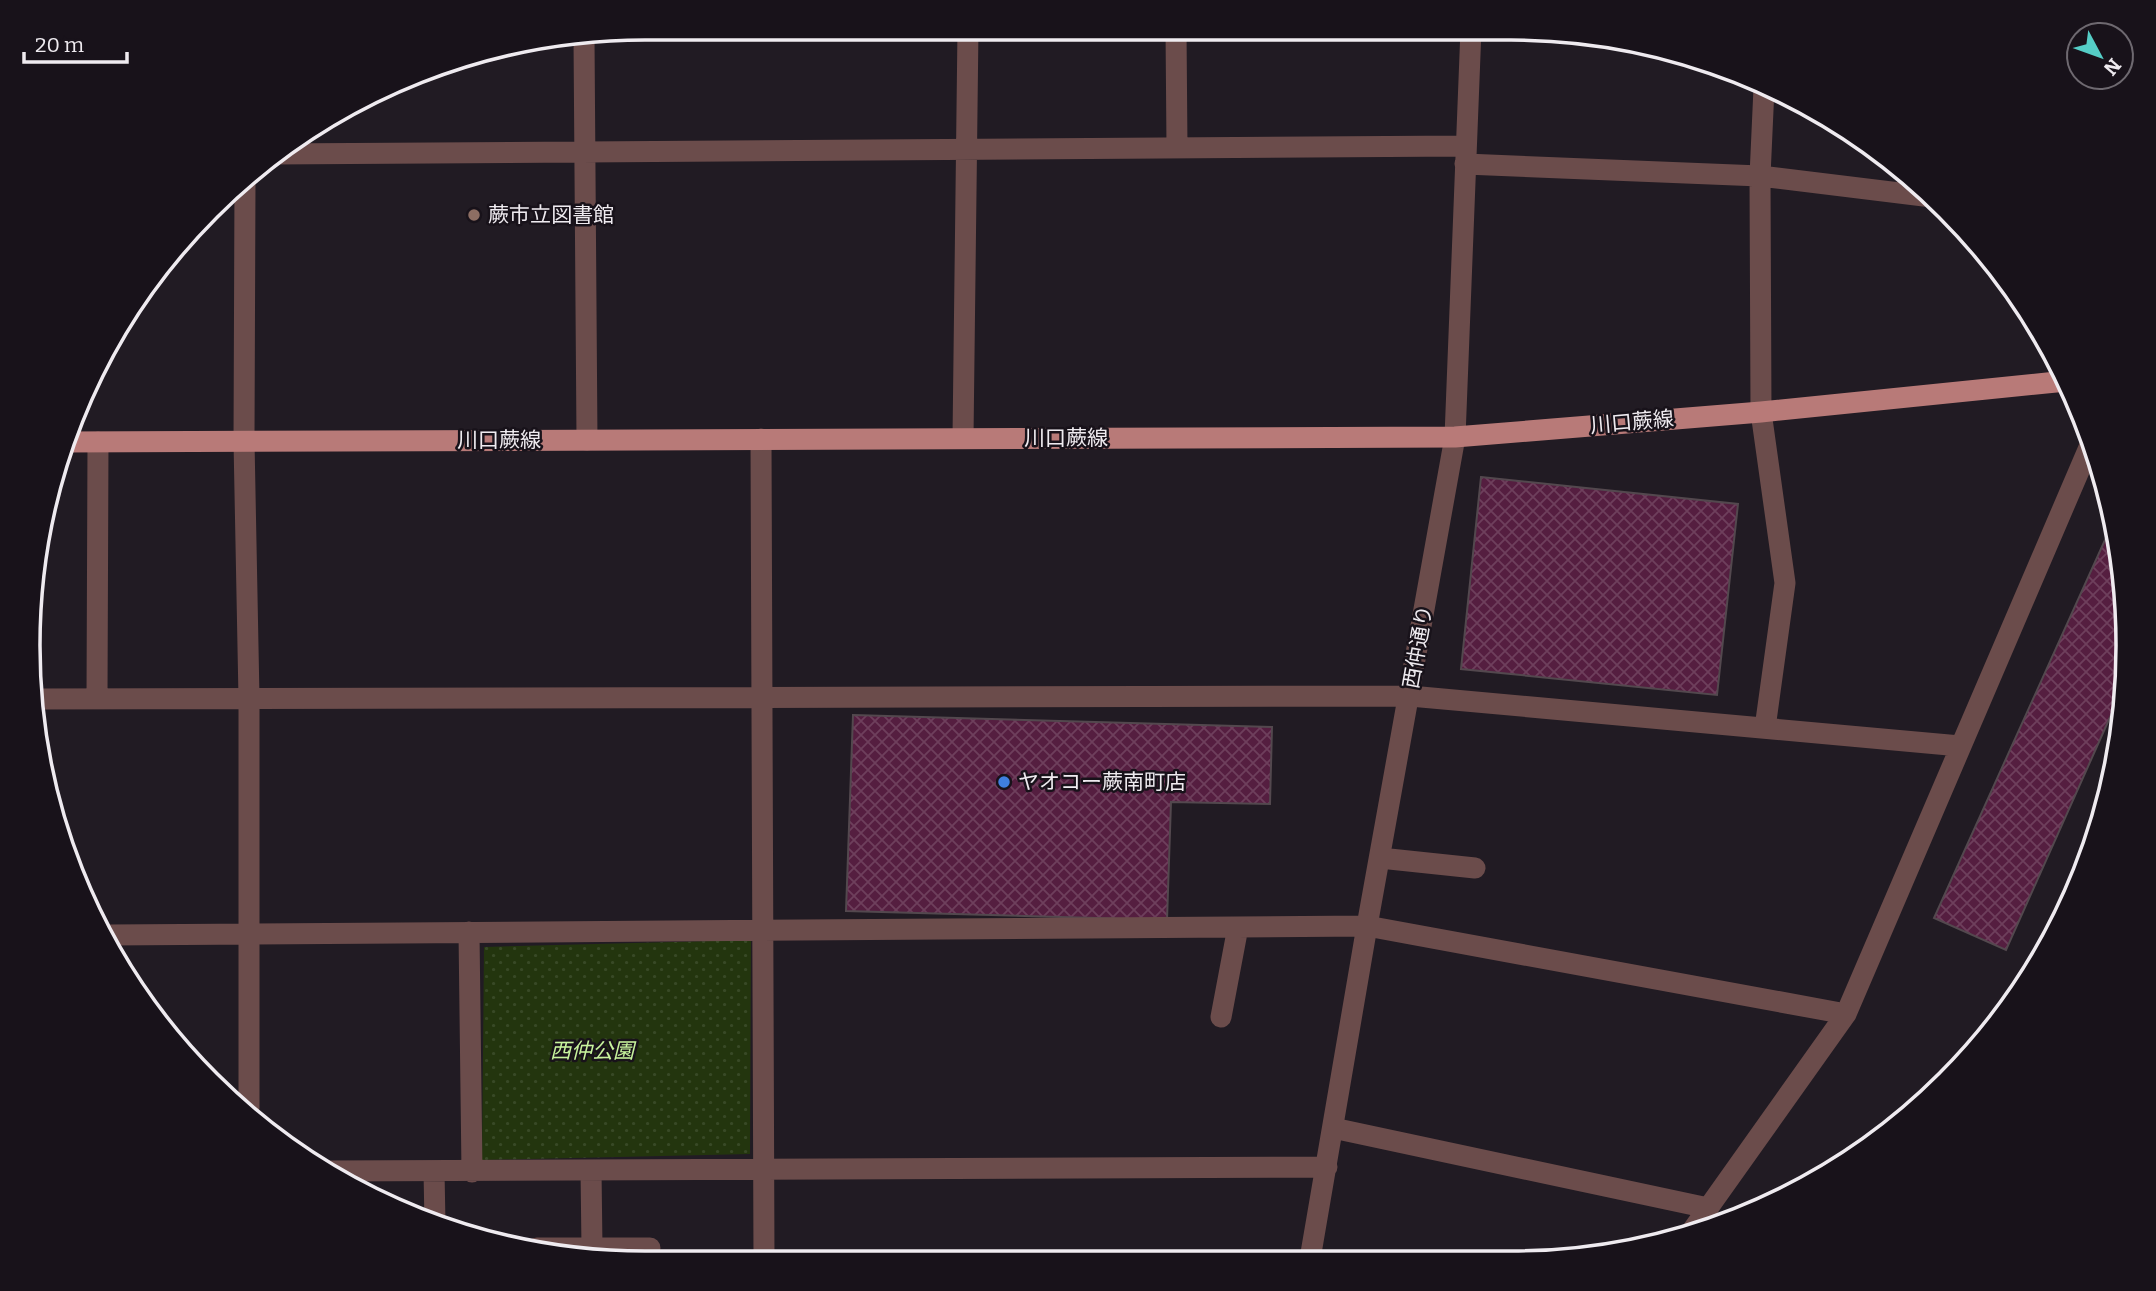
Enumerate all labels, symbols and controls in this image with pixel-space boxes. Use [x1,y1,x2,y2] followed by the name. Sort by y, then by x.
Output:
[24,21,128,65] scale bar
[2065,21,2135,91] north arrow
[35,32,84,58] text: 20 m
[2099,54,2126,80] text: N
[488,202,614,228] place label: 蕨市立図書館
[466,207,482,223] marker: 蕨市立図書館
[1589,405,1675,439] street label: 川口蕨線
[1024,425,1108,451] street label: 川口蕨線
[457,427,541,453] street label: 川口蕨線
[1398,603,1438,691] street label: 西仲通り
[1018,769,1186,795] place label: ヤオコー蕨南町店
[996,774,1012,790] marker: ヤオコー蕨南町店
[550,1038,637,1064] park label: 西仲公園

